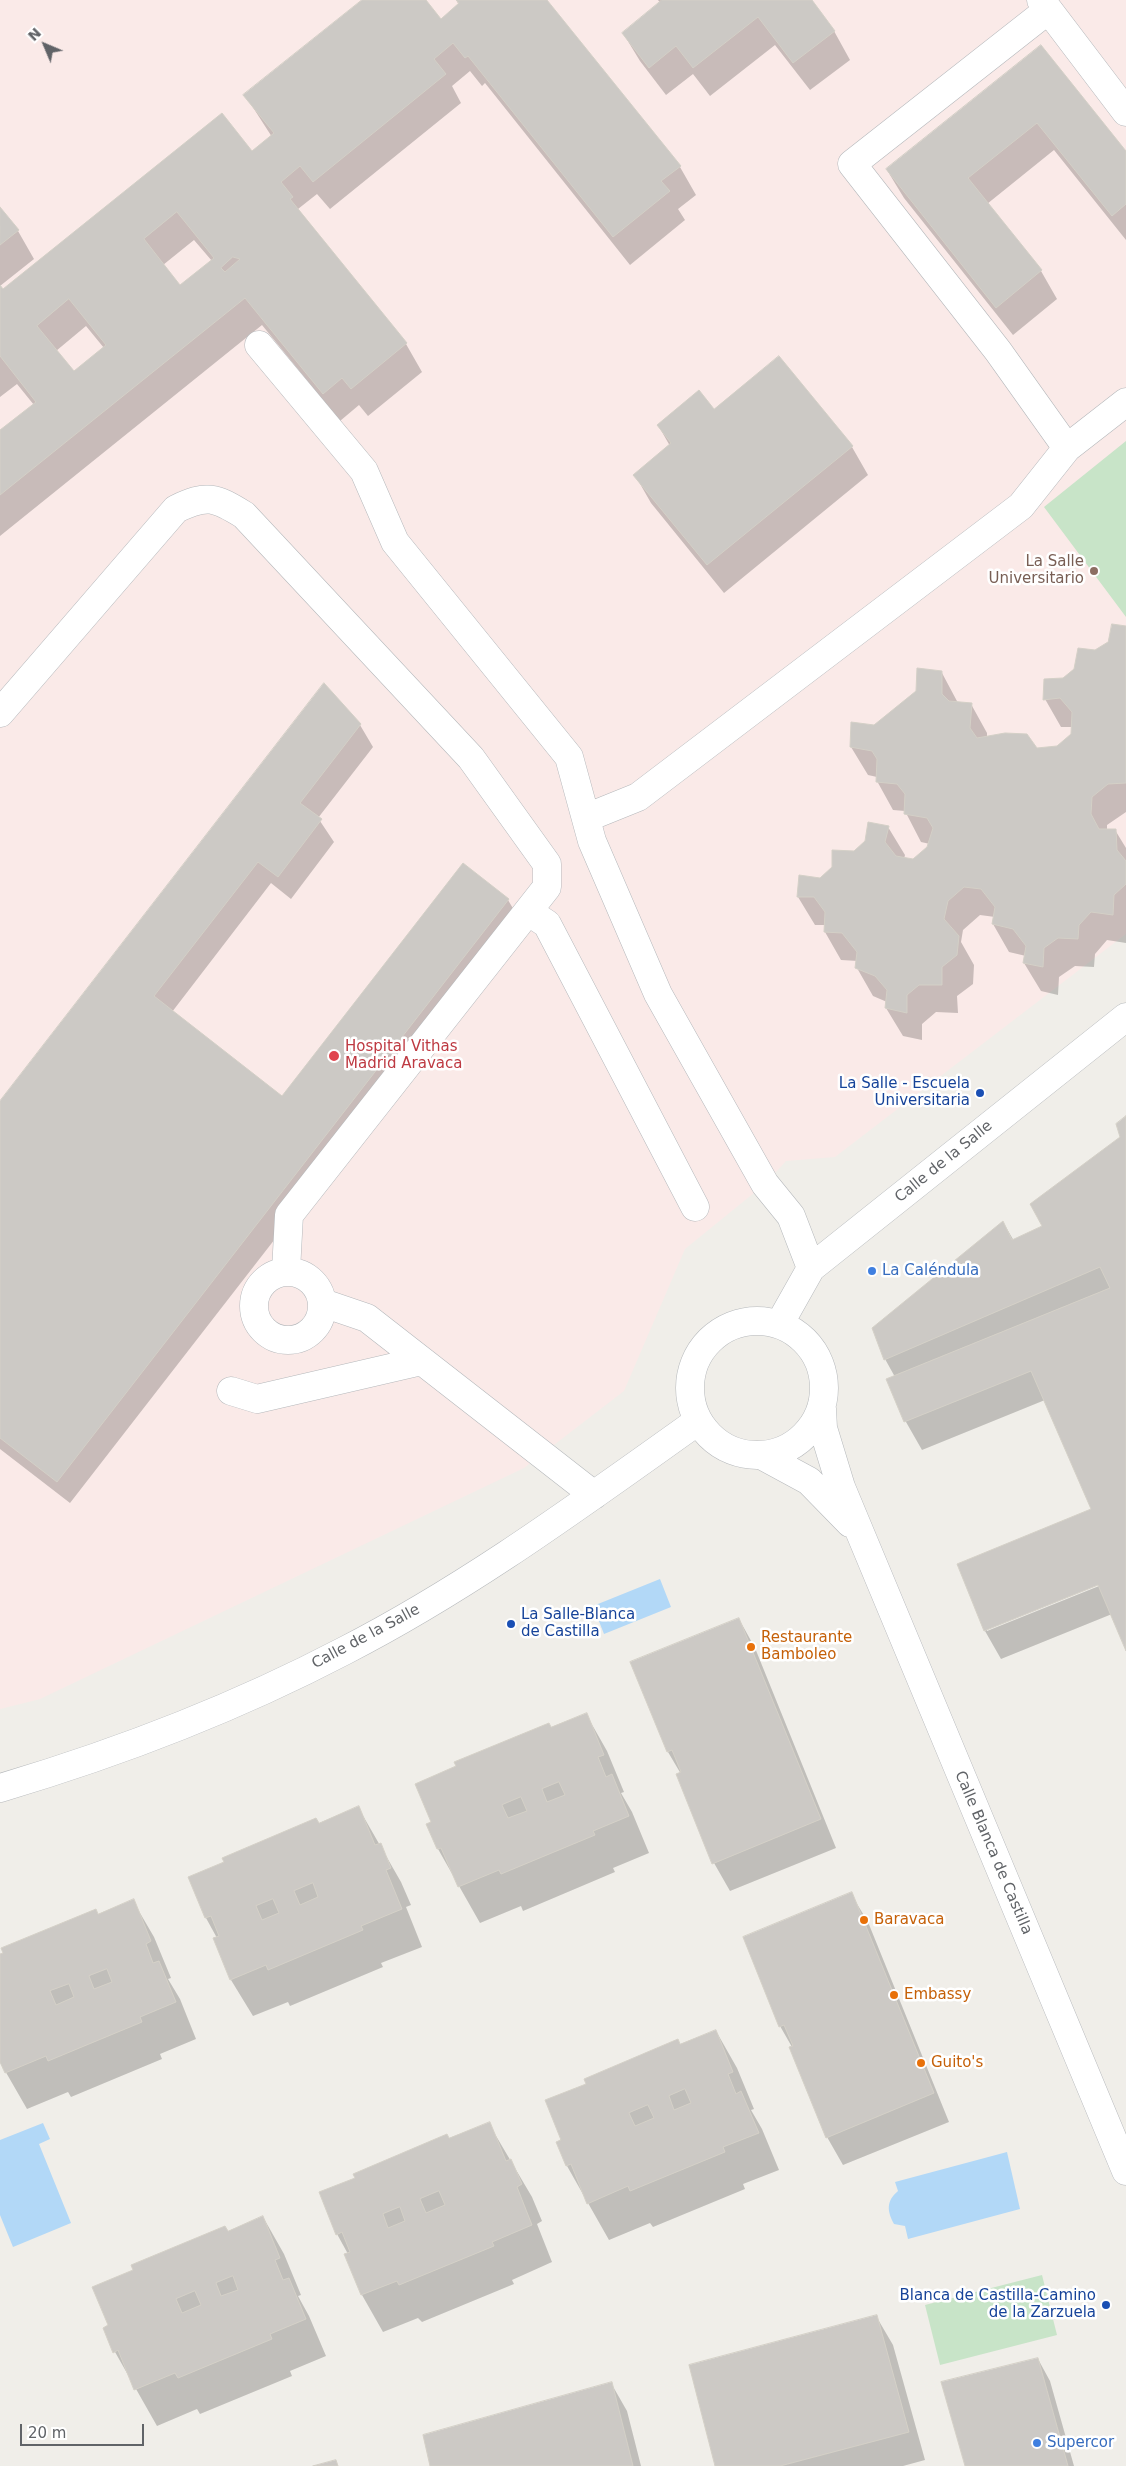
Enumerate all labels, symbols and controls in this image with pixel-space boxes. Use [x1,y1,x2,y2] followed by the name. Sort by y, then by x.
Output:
[20,20,70,70] north arrow
[25,25,44,44] text: N
[989,553,1084,588] place label: La Salle Universitario
[1088,565,1100,577] marker: La Salle Universitario
[345,1038,462,1073] place label: Hospital Vithas Madrid Aravaca
[327,1049,341,1063] marker: Hospital Vithas Madrid Aravaca
[839,1075,970,1110] place label: La Salle - Escuela Universitaria
[974,1087,986,1099] marker: La Salle - Escuela Universitaria
[892,1117,996,1207] street label: Calle de la Salle
[882,1262,979,1280] place label: La Caléndula
[866,1265,878,1277] marker: La Caléndula
[309,1601,423,1673] street label: Calle de la Salle
[521,1606,635,1641] place label: La Salle-Blanca de Castilla
[505,1618,517,1630] marker: La Salle-Blanca de Castilla
[761,1629,852,1664] place label: Restaurante Bamboleo
[745,1641,757,1653] marker: Restaurante Bamboleo
[950,1769,1036,1937] street label: Calle Blanca de Castilla
[874,1911,944,1929] place label: Baravaca
[858,1914,870,1926] marker: Baravaca
[904,1986,971,2004] place label: Embassy
[888,1989,900,2001] marker: Embassy
[931,2054,983,2072] place label: Guito's
[915,2057,927,2069] marker: Guito's
[900,2287,1096,2322] place label: Blanca de Castilla-Camino de la Zarzuela
[1100,2299,1112,2311] marker: Blanca de Castilla-Camino de la Zarzuela
[22,2414,146,2446] scale bar
[28,2424,66,2442] text: 20 m
[1047,2434,1114,2452] place label: Supercor
[1031,2437,1043,2449] marker: Supercor

